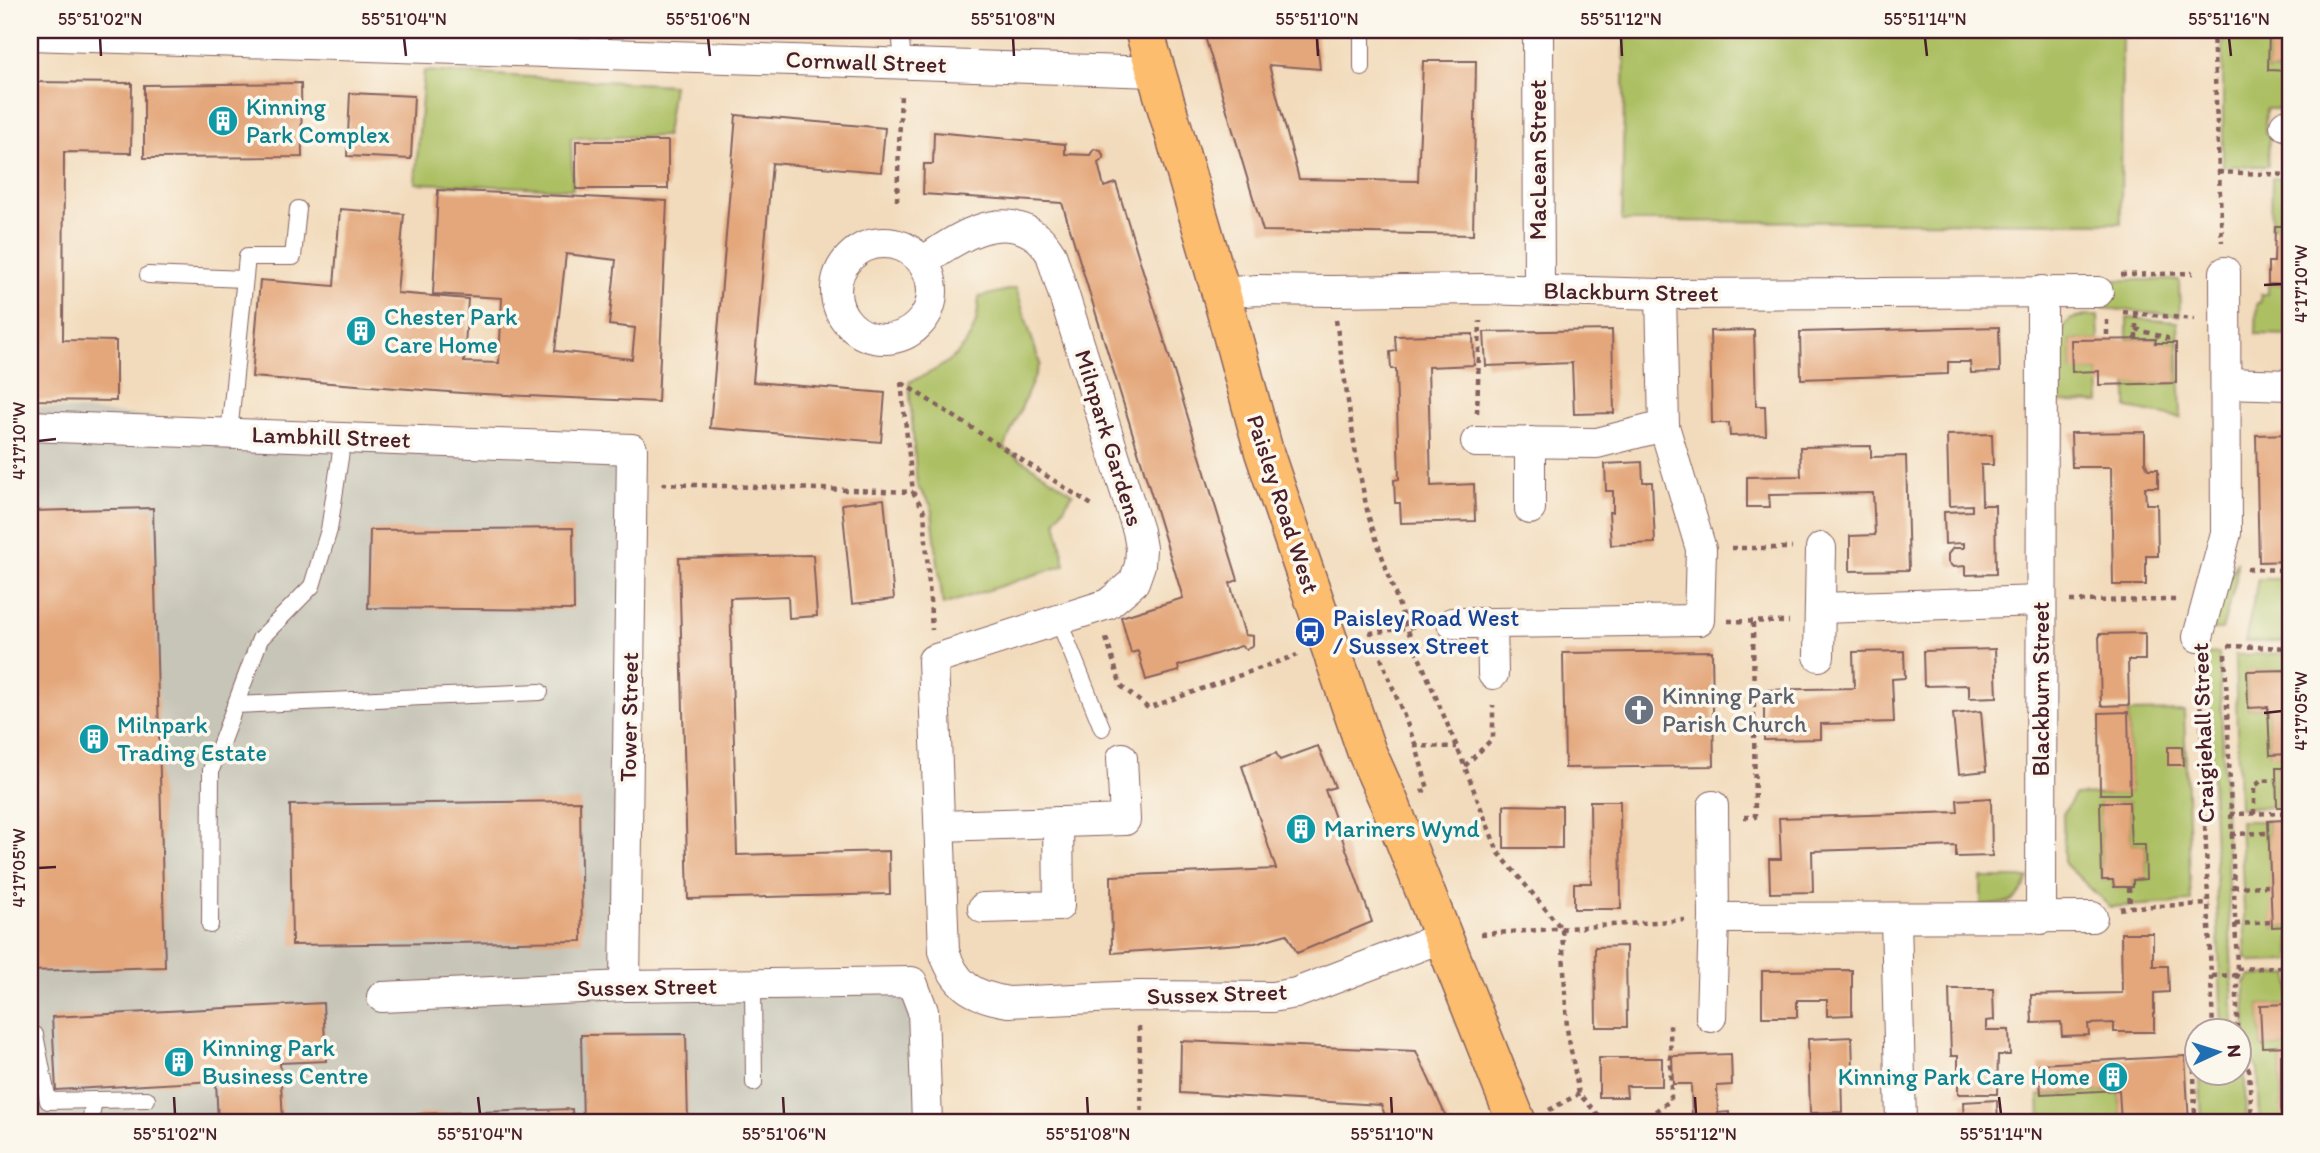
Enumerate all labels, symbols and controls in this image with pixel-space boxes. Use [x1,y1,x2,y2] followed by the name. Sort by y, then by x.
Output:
[58,8,142,30] text: 55°51'02"N
[361,8,447,30] text: 55°51'04"N
[666,8,750,30] text: 55°51'06"N
[970,8,1056,30] text: 55°51'08"N
[1275,8,1359,30] text: 55°51'10"N
[1580,8,1662,30] text: 55°51'12"N
[1883,8,1967,30] text: 55°51'14"N
[2188,8,2270,30] text: 55°51'16"N
[785,44,947,79] street label: Cornwall Street
[1523,80,1552,240] street label: MacLean Street
[246,92,389,149] place label: Kinning Park Complex
[206,104,240,138] building icon: Kinning Park Complex
[2290,245,2312,323] text: 4°17'10"W
[1543,275,1719,308] street label: Blackburn Street
[384,302,518,359] place label: Chester Park Care Home
[344,314,378,348] building icon: Chester Park Care Home
[1069,346,1150,530] street label: Milnpark Gardens
[8,402,30,480] text: 4°17'10"W
[1241,411,1326,597] street label: Paisley Road West
[251,419,411,454] street label: Lambhill Street
[2026,601,2055,777] street label: Blackburn Street
[1333,603,1519,660] place label: Paisley Road West / Sussex Street
[1293,615,1327,649] bus stop icon: Paisley Road West / Sussex Street
[2185,642,2220,824] street label: Craigiehall Street
[613,652,644,782] street label: Tower Street
[2290,671,2312,751] text: 4°17'05"W
[1662,681,1807,738] place label: Kinning Park Parish Church
[1622,693,1656,727] church icon: Kinning Park Parish Church
[117,710,267,767] place label: Milnpark Trading Estate
[77,722,111,756] building icon: Milnpark Trading Estate
[1284,812,1318,846] building icon: Mariners Wynd
[1324,814,1480,843] place label: Mariners Wynd
[8,828,30,908] text: 4°17'05"W
[577,971,717,1002] street label: Sussex Street
[1146,977,1288,1010] street label: Sussex Street
[2184,1016,2254,1086] north arrow
[202,1033,368,1090] place label: Kinning Park Business Centre
[2223,1044,2246,1058] text: N
[162,1045,196,1079] building icon: Kinning Park Business Centre
[2096,1060,2130,1094] building icon: Kinning Park Care Home
[1838,1062,2090,1091] place label: Kinning Park Care Home
[133,1123,217,1145] text: 55°51'02"N
[437,1123,523,1145] text: 55°51'04"N
[742,1123,826,1145] text: 55°51'06"N
[1045,1123,1131,1145] text: 55°51'08"N
[1350,1123,1434,1145] text: 55°51'10"N
[1655,1123,1737,1145] text: 55°51'12"N
[1959,1123,2043,1145] text: 55°51'14"N

